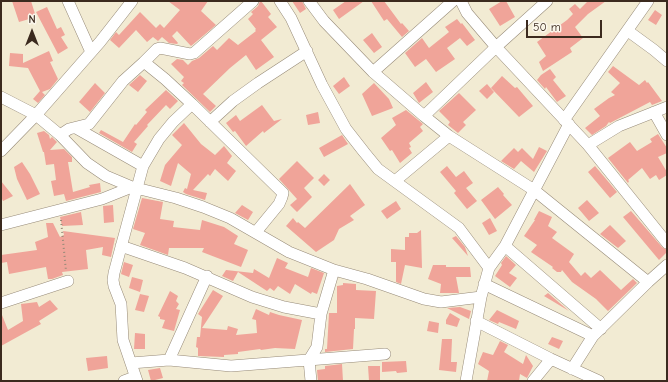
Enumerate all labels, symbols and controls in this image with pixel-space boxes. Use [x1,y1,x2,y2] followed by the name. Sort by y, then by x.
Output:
[12,12,52,52] north arrow
[528,12,604,38] scale bar
[28,13,36,26] text: N
[533,20,561,34] text: 50 m

